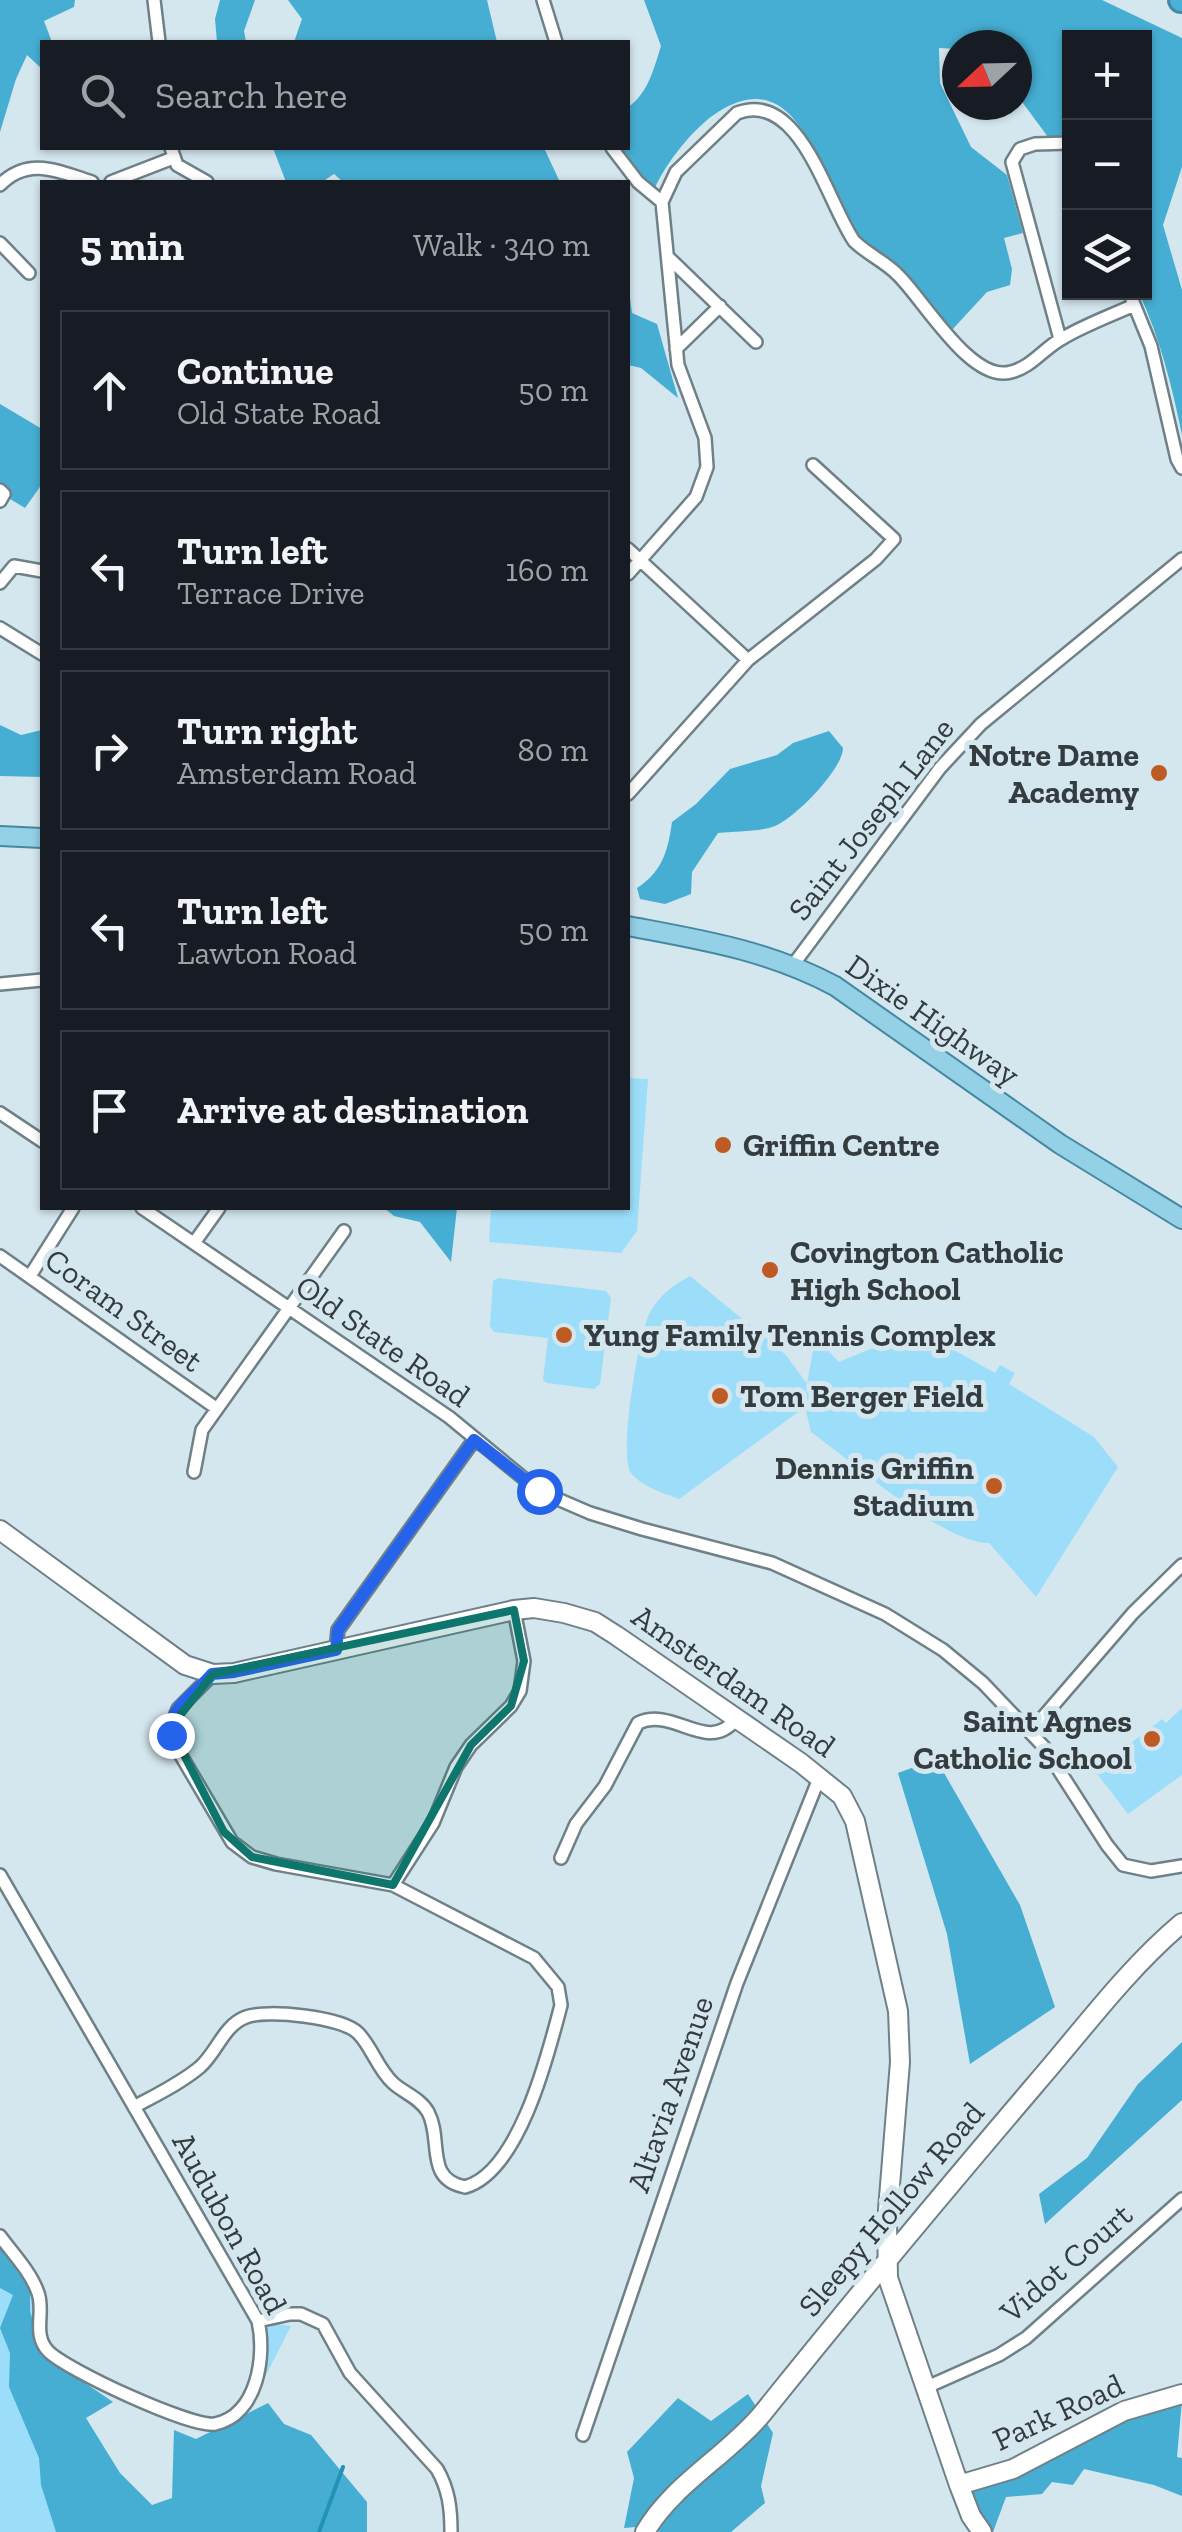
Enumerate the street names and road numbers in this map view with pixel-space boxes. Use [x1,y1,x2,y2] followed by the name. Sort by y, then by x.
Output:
[780,710,962,928] street label: Saint Joseph Lane
[839,946,1028,1094] street label: Dixie Highway
[38,1240,210,1380] street label: Coram Street
[289,1267,478,1415] street label: Old State Road
[625,1597,843,1765] street label: Amsterdam Road
[619,1991,721,2197] street label: Altavia Avenue
[790,2094,992,2324] street label: Sleepy Hollow Road
[165,2126,296,2321] street label: Audubon Road
[991,2195,1140,2331] street label: Vidot Court
[987,2365,1130,2459] street label: Park Road

